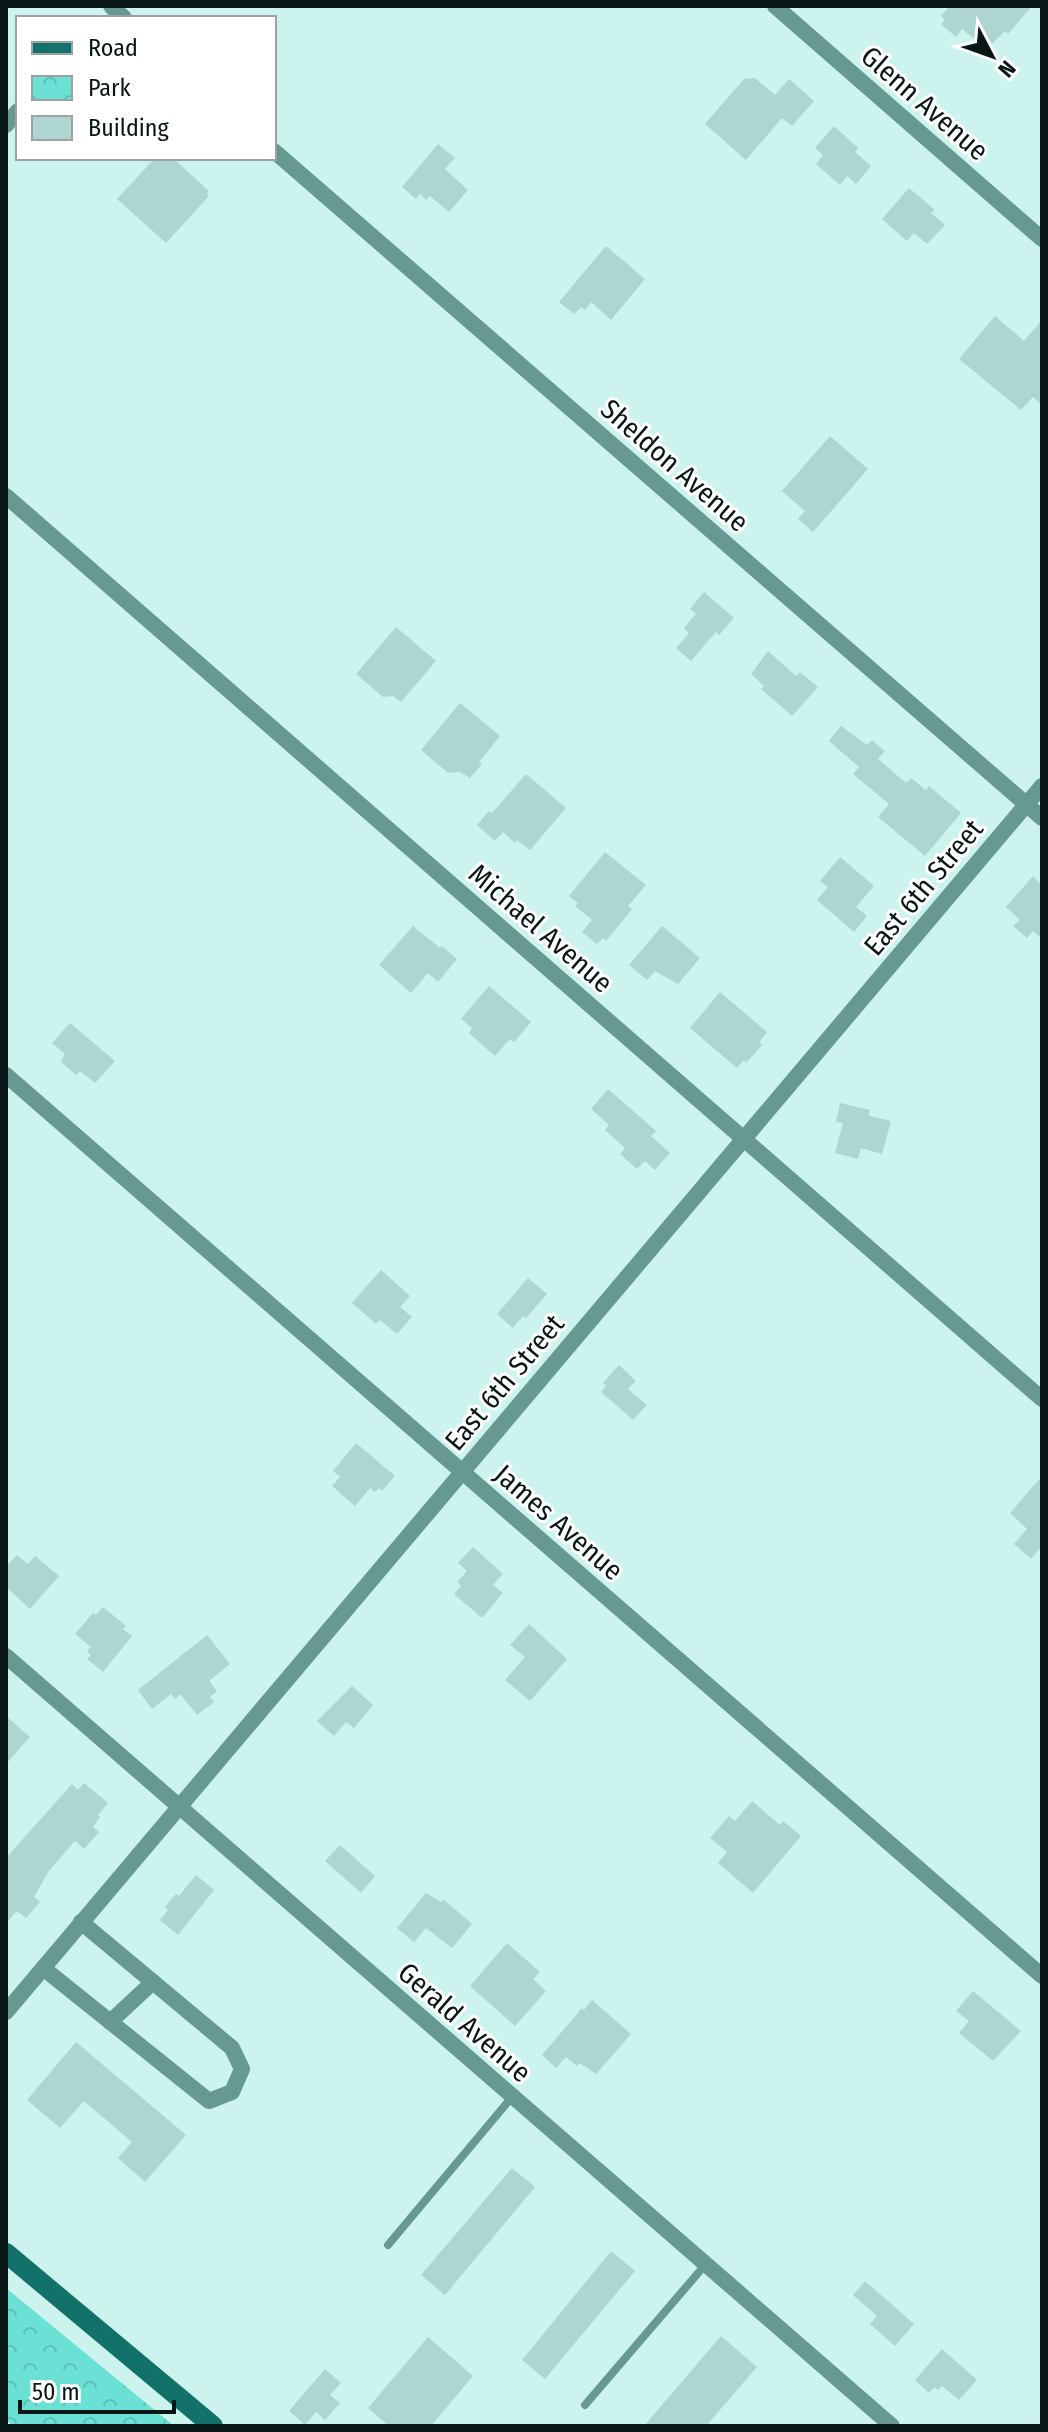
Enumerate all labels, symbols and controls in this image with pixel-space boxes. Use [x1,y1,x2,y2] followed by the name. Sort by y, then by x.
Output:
[16,16,276,160] legend
[952,16,1032,96] north arrow
[88,34,138,62] text: Road
[854,39,995,167] street label: Glenn Avenue
[992,55,1021,83] text: N
[88,74,131,102] text: Park
[88,114,170,142] text: Building
[594,392,755,539] street label: Sheldon Avenue
[857,812,990,962] street label: East 6th Street
[462,857,619,1000] street label: Michael Avenue
[438,1307,571,1457] street label: East 6th Street
[488,1458,630,1587] street label: James Avenue
[392,1956,538,2089] street label: Gerald Avenue
[20,2364,174,2414] scale bar
[32,2378,80,2406] text: 50 m

